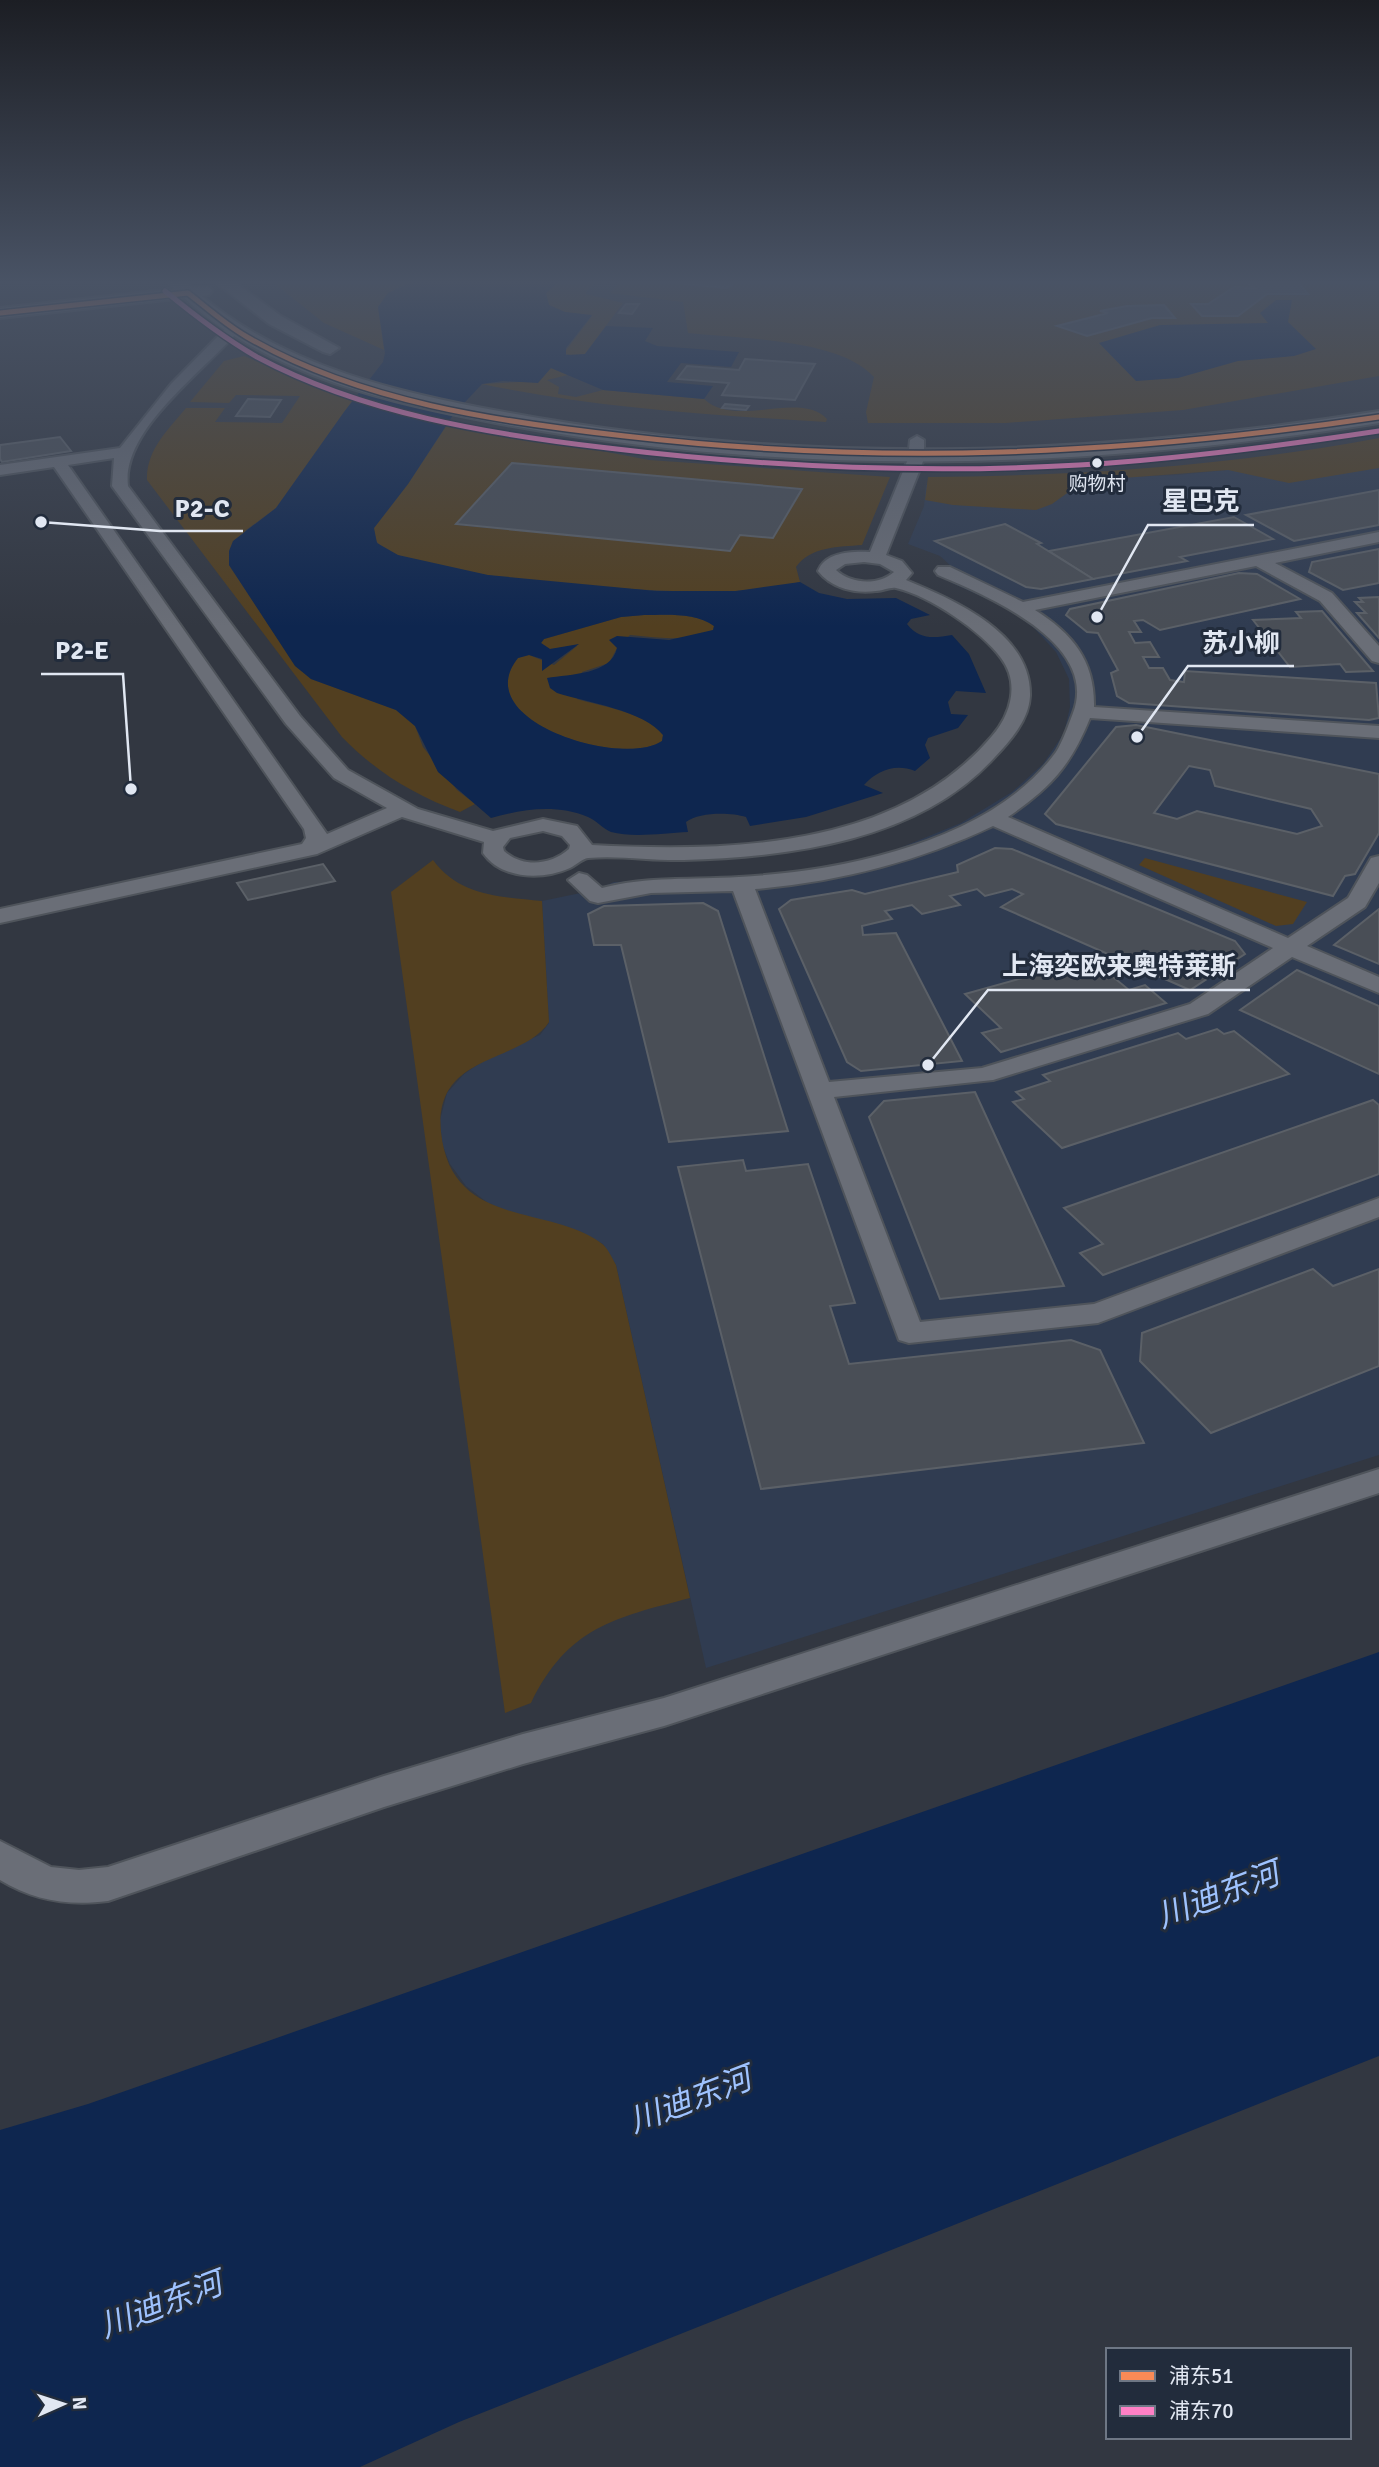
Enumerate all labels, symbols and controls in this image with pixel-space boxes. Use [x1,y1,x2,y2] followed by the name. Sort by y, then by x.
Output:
[1090,456,1104,470] marker: 购物村
[1068,472,1126,496] place label: 购物村
[1148,478,1254,525] callout: 星巴克
[160,484,243,531] callout: P2-C
[1162,486,1240,518] text: 星巴克
[175,493,230,525] text: P2-C
[1188,619,1294,666] callout: 苏小柳
[41,627,123,674] callout: P2-E
[1202,628,1280,660] text: 苏小柳
[55,635,109,667] text: P2-E
[988,943,1250,990] callout: 上海奕欧来奥特莱斯
[1002,951,1236,983] text: 上海奕欧来奥特莱斯
[1151,1852,1290,1936] water label: 川迪东河
[623,2057,762,2141] water label: 川迪东河
[94,2262,233,2346] water label: 川迪东河
[1106,2348,1351,2439] legend
[1169,2363,1234,2389] text: 浦东51
[28,2369,98,2439] north arrow
[67,2396,91,2410] text: N
[1169,2398,1234,2424] text: 浦东70

